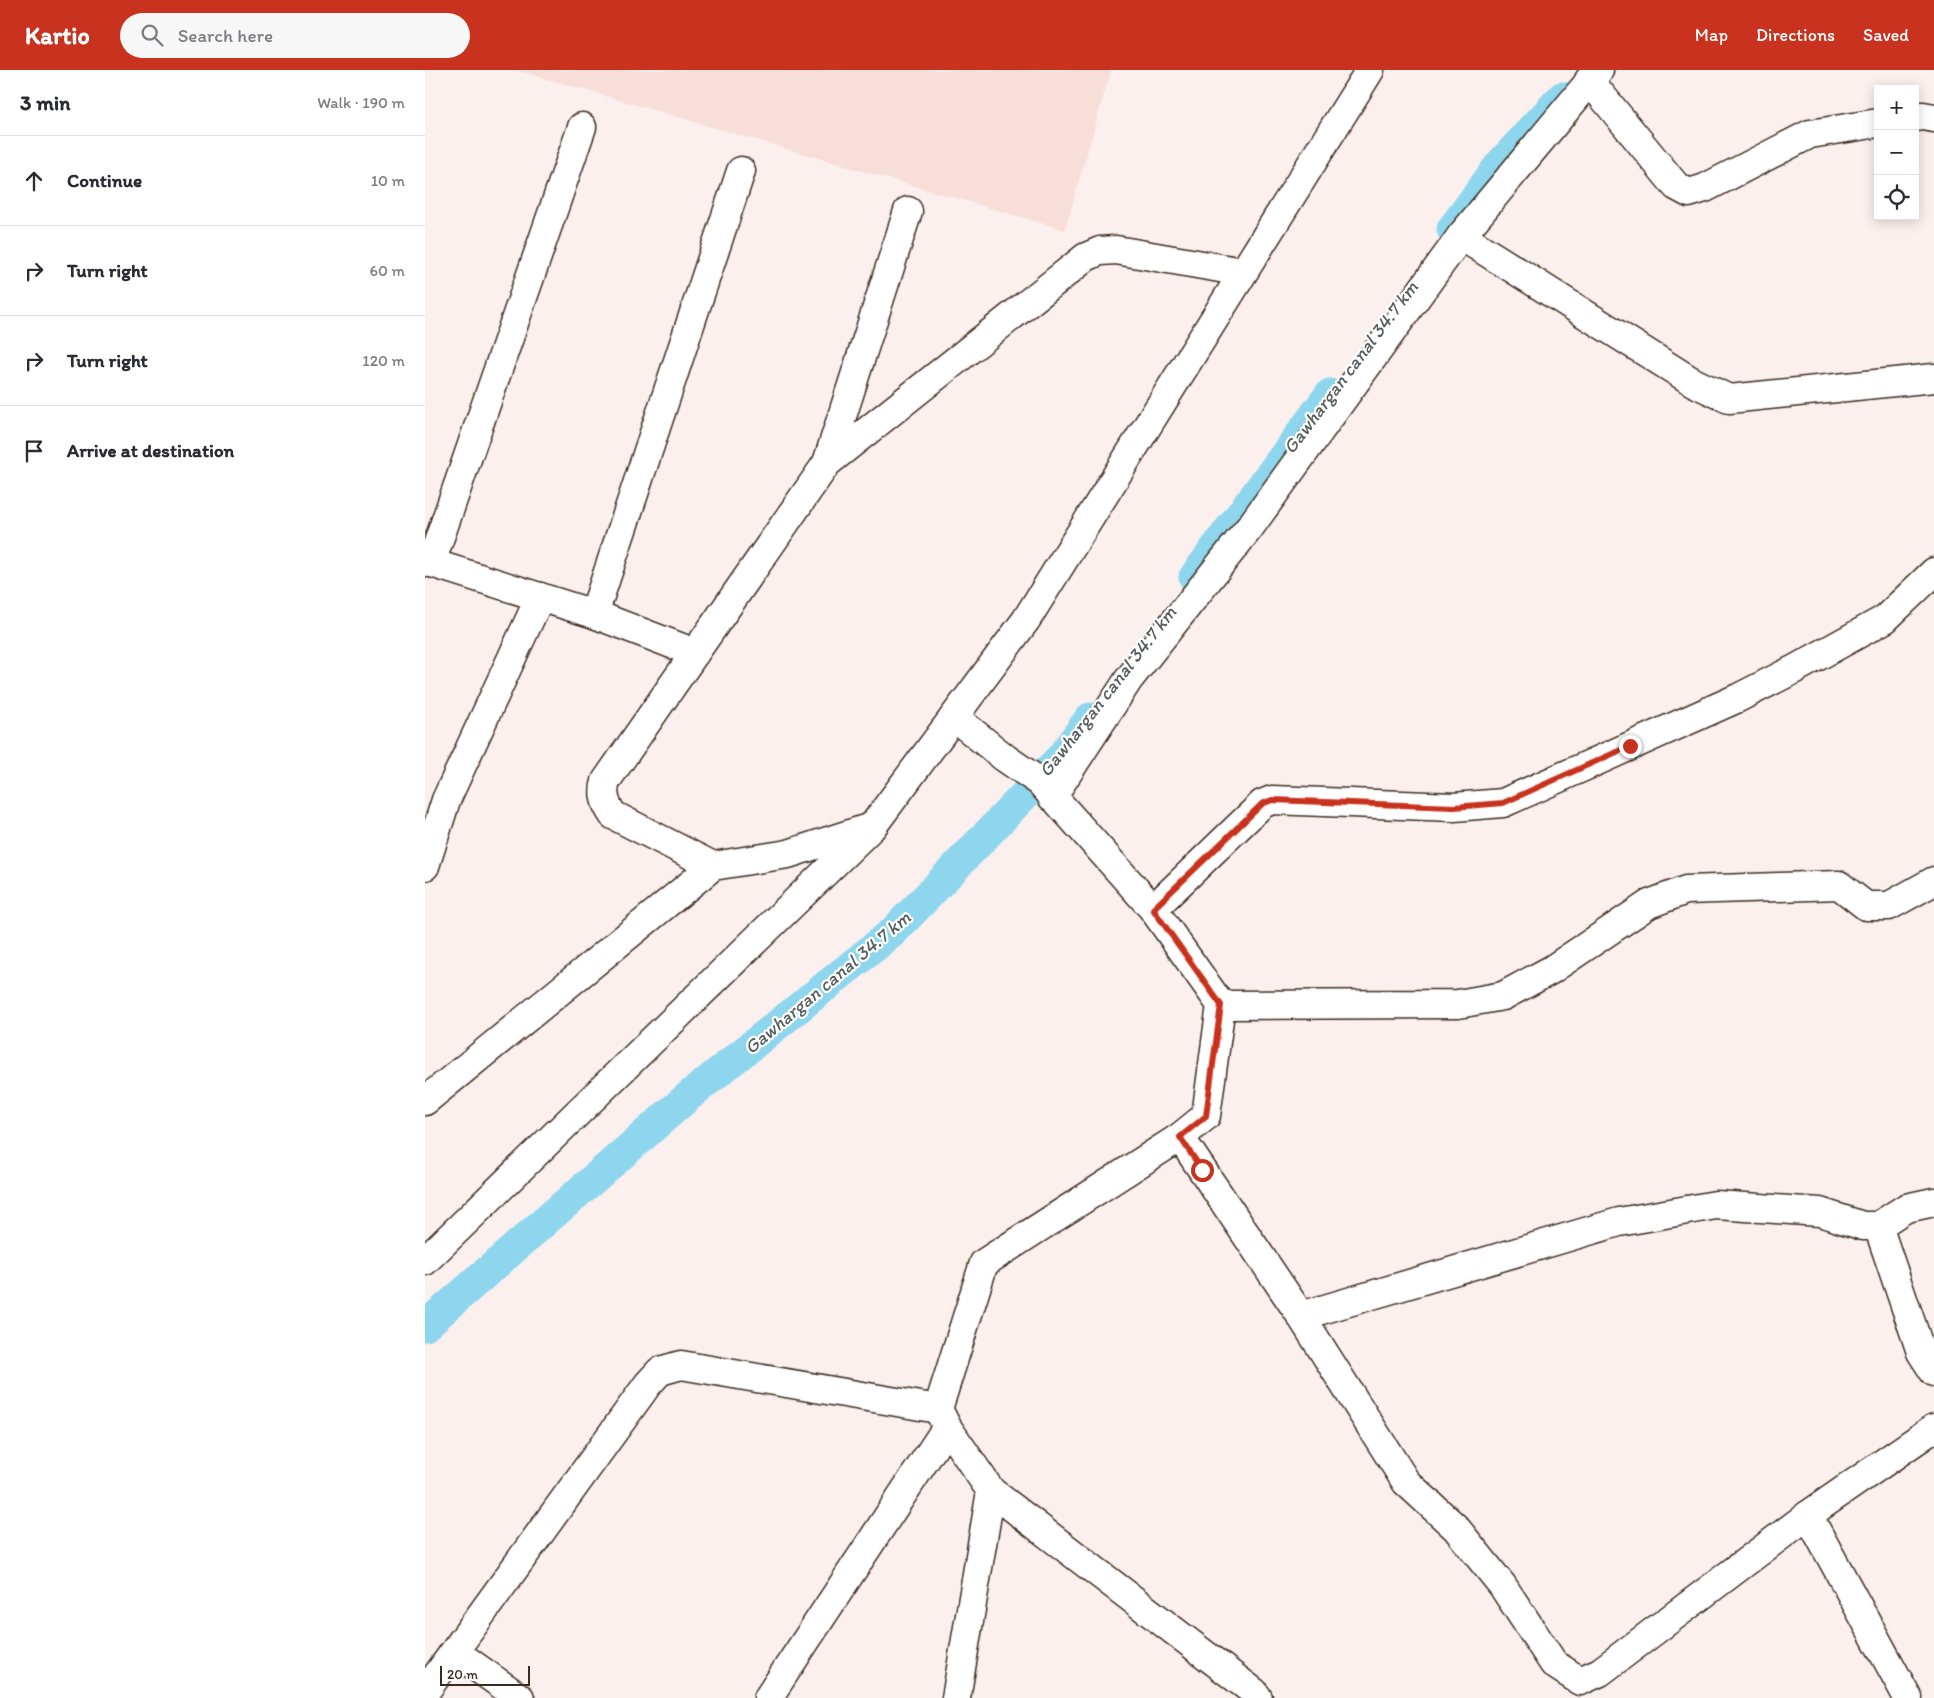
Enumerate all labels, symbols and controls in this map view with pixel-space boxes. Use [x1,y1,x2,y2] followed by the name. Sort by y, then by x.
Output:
[120,13,470,58] search box
[25,21,90,50] text: Kartio
[138,21,166,49] icon: search
[178,24,273,47] text: Search here
[1695,24,1728,46] text: Map
[1756,24,1835,46] text: Directions
[1863,24,1909,46] text: Saved
[1874,85,1919,220] map controls
[1874,85,1919,130] button: +
[20,90,70,115] text: 3 min
[317,93,405,112] text: Walk · 190 m
[1874,130,1919,175] button: −
[20,167,48,195] icon: ahead
[67,169,142,192] text: Continue
[371,171,405,190] text: 10 m
[1874,175,1919,220] button: locate
[20,257,48,285] icon: right
[67,259,148,282] text: Turn right
[370,261,405,280] text: 60 m
[1278,276,1423,458] water label: Gawhargan canal 34.7 km
[20,347,48,375] icon: right
[67,349,148,372] text: Turn right
[362,351,405,370] text: 120 m
[20,437,48,465] icon: arrive
[67,439,234,462] text: Arrive at destination
[1034,601,1182,781] water label: Gawhargan canal 34.7 km
[1619,735,1642,758] route end
[739,906,916,1059] water label: Gawhargan canal 34.7 km
[1191,1159,1214,1182] route start
[440,1663,530,1686] scale bar
[447,1666,478,1683] text: 20 m

